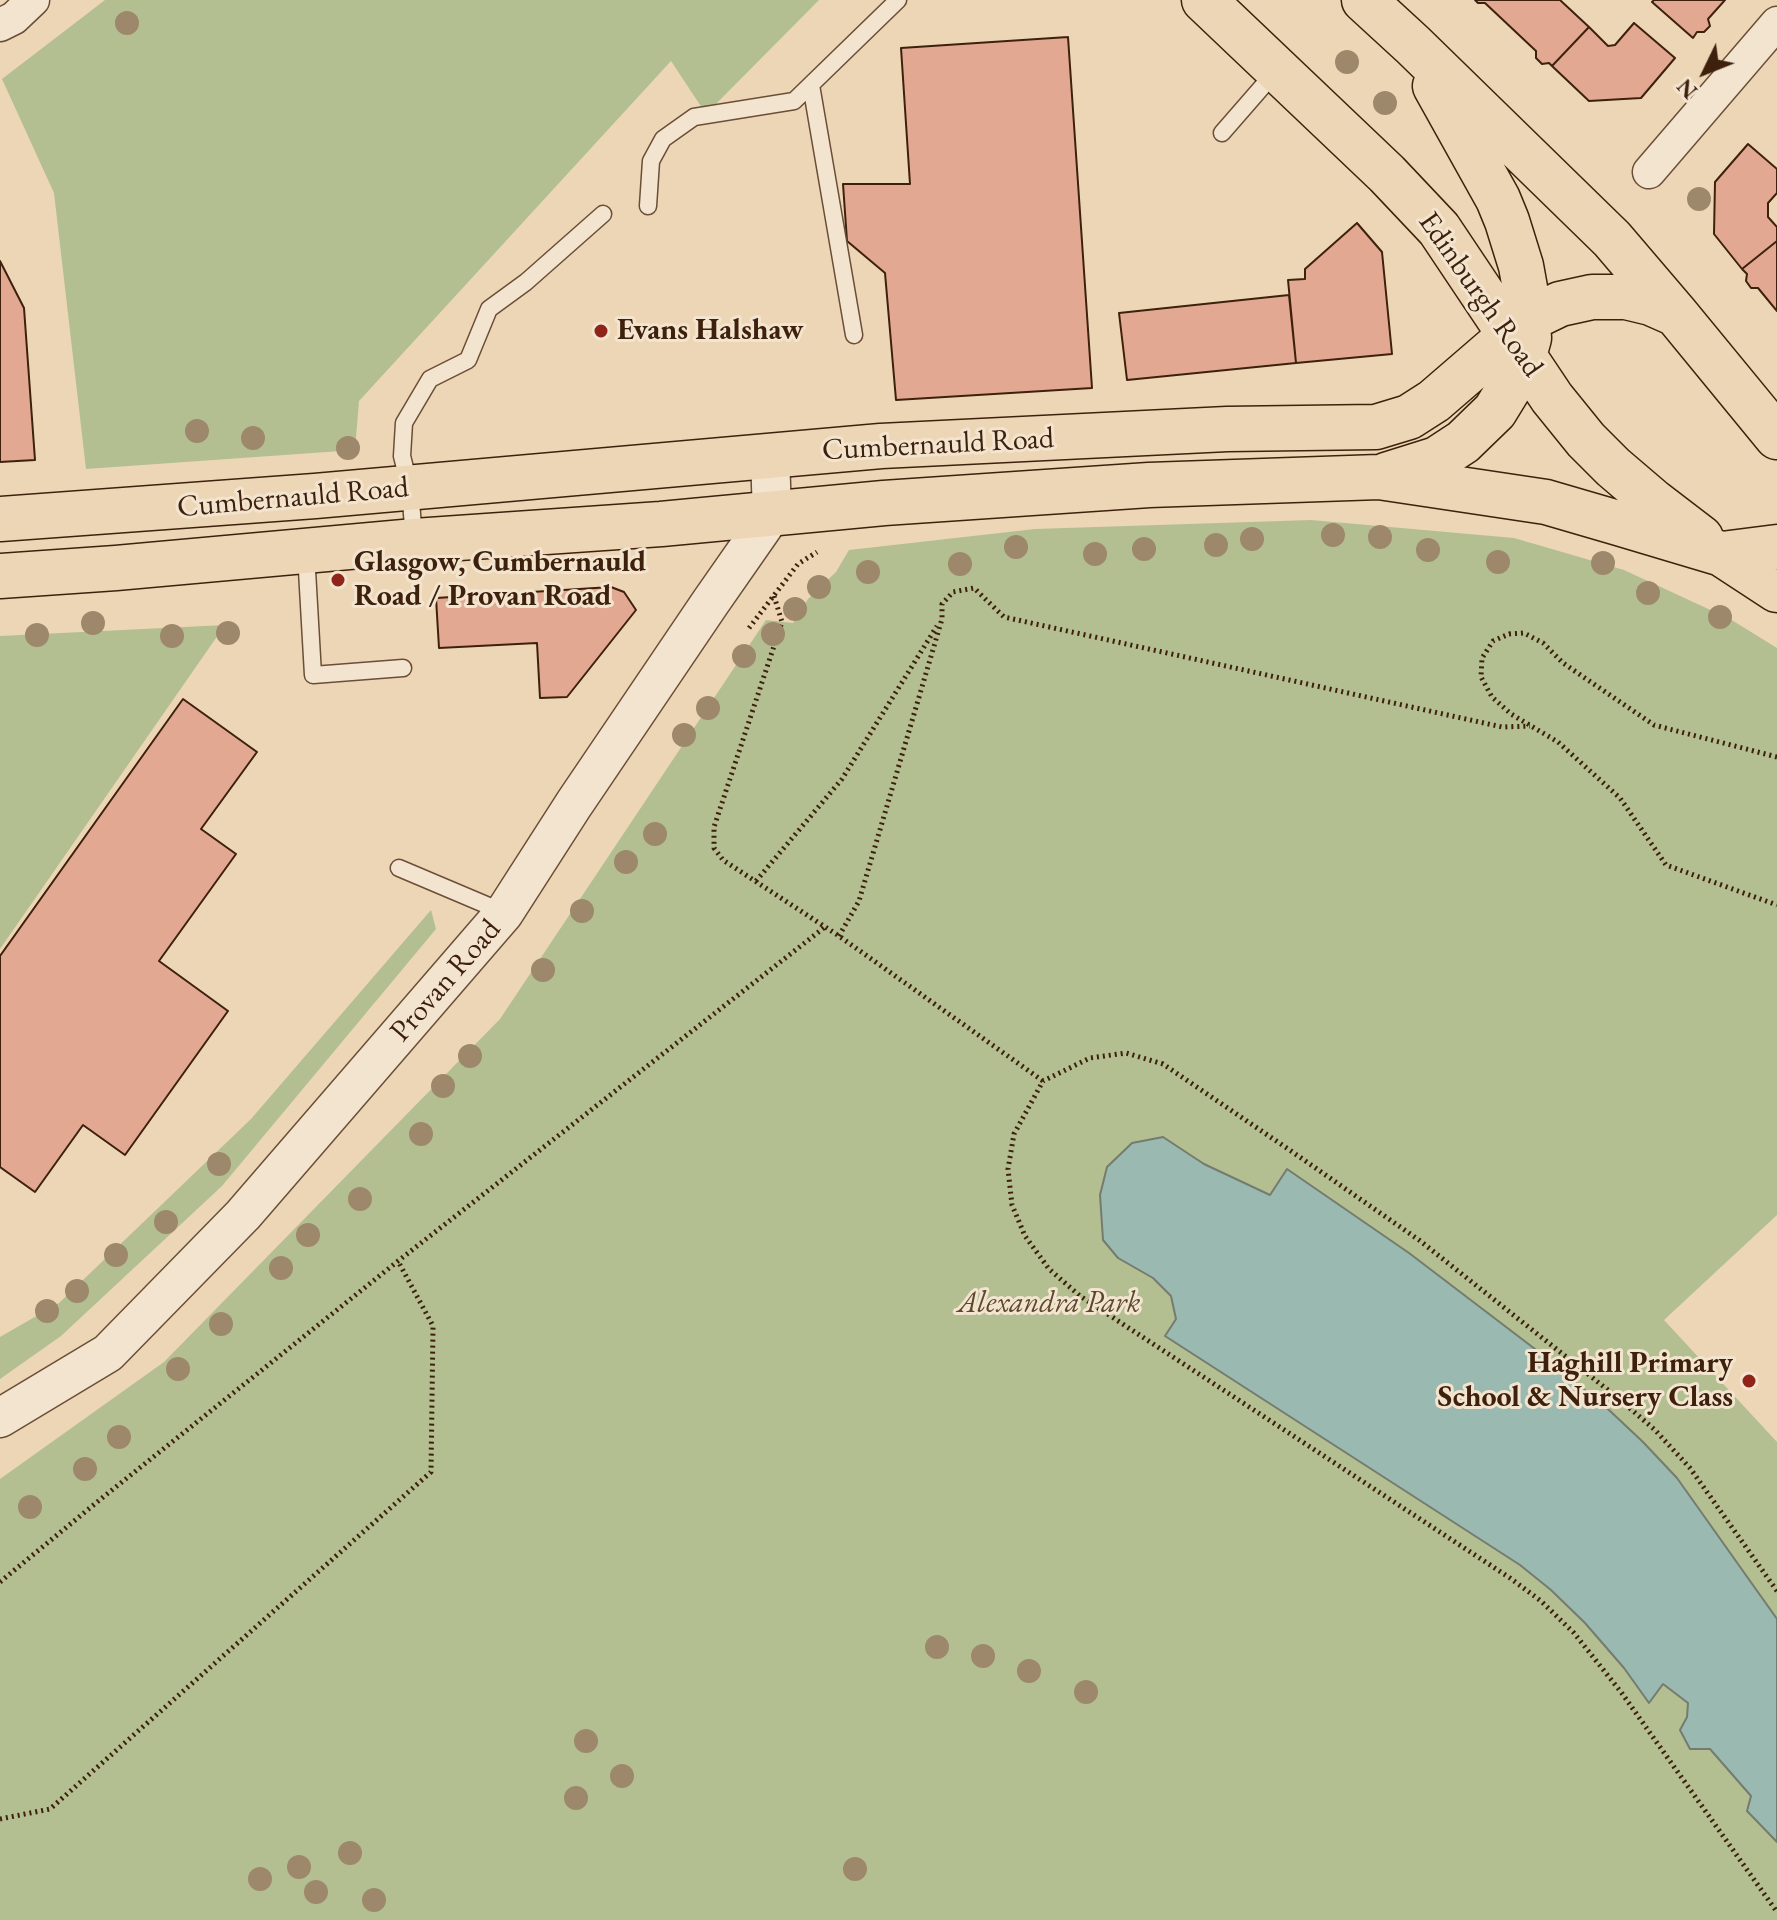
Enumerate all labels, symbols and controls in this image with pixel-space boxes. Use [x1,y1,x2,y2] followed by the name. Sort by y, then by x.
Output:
[1665,32,1745,112] north arrow
[1670,72,1704,105] text: N
[1410,206,1550,384] street label: Edinburgh Road
[617,313,803,349] place label: Evans Halshaw
[592,322,610,340] marker: Evans Halshaw
[821,421,1055,469] street label: Cumbernauld Road
[176,470,410,526] street label: Cumbernauld Road
[354,545,646,616] place label: Glasgow, Cumbernauld Road / Provan Road
[329,571,347,589] marker: Glasgow, Cumbernauld Road / Provan Road
[383,912,509,1050] street label: Provan Road
[958,1286,1140,1322] park label: Alexandra Park
[1437,1346,1733,1416] place label: Haghill Primary School & Nursery Class
[1740,1372,1758,1390] marker: Haghill Primary School & Nursery Class

